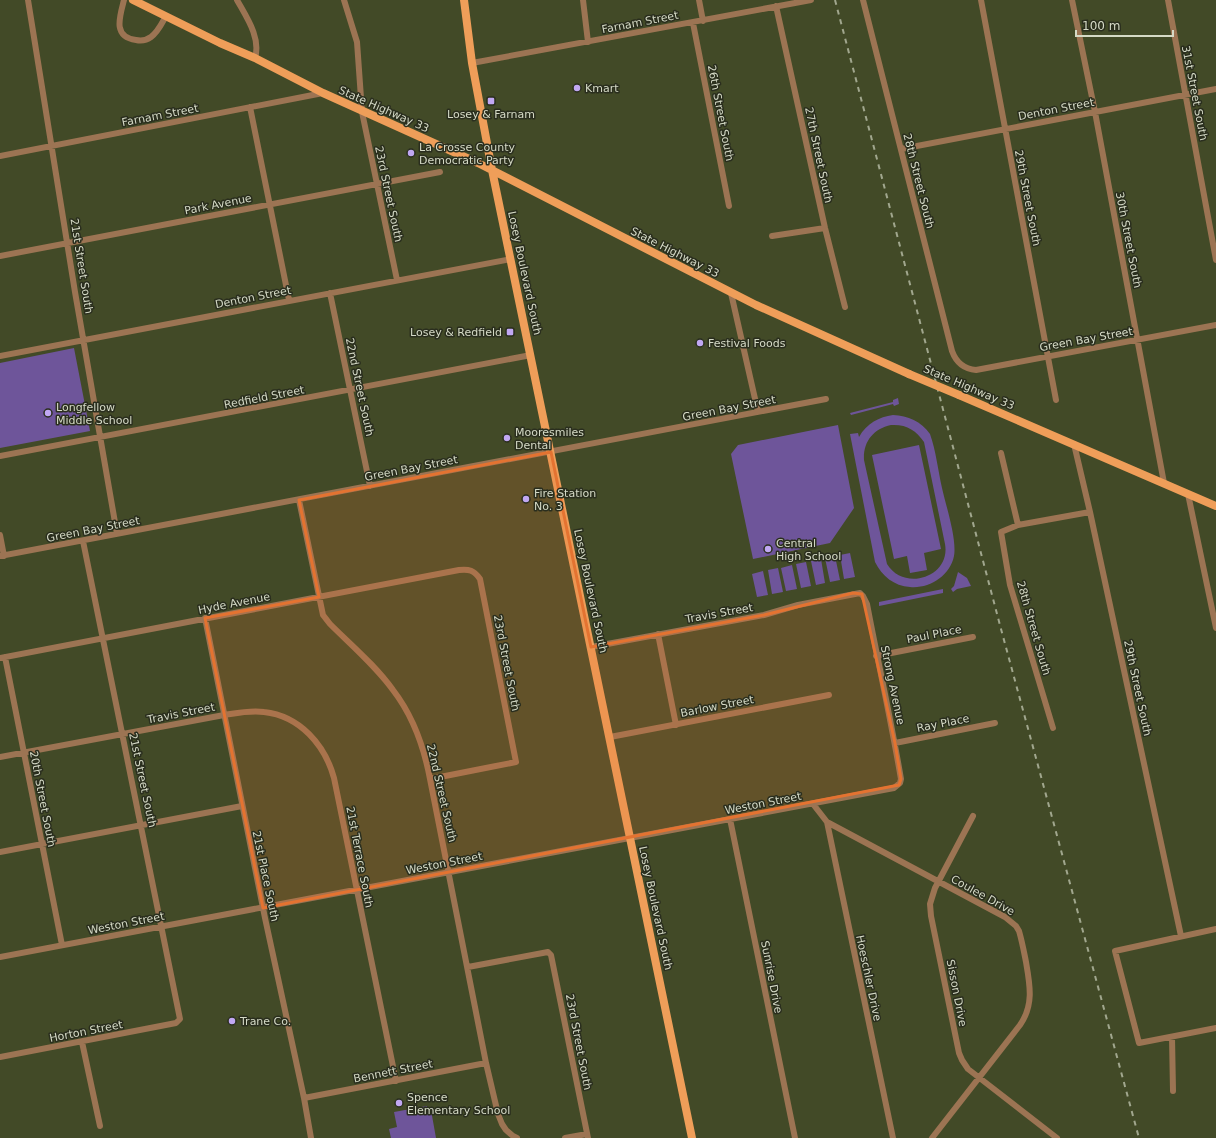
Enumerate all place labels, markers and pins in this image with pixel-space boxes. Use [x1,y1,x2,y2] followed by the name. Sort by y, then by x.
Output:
[585,82,619,95] place label: Kmart
[572,83,582,93] marker: Kmart
[486,96,496,106] marker: Losey & Farnam
[447,108,535,121] place label: Losey & Farnam
[419,141,515,167] place label: La Crosse County Democratic Party
[406,148,416,158] marker: La Crosse County Democratic Party
[410,326,502,339] place label: Losey & Redfield
[505,327,515,337] marker: Losey & Redfield
[708,337,786,350] place label: Festival Foods
[695,338,705,348] marker: Festival Foods
[56,401,132,427] place label: Longfellow Middle School
[43,408,53,418] marker: Longfellow Middle School
[515,426,584,452] place label: Mooresmiles Dental
[502,433,512,443] marker: Mooresmiles Dental
[534,487,596,513] place label: Fire Station No. 3
[521,494,531,504] marker: Fire Station No. 3
[776,537,841,563] place label: Central High School
[763,544,773,554] marker: Central High School
[239,1015,291,1028] place label: Trane Co.
[227,1016,237,1026] marker: Trane Co.
[407,1091,510,1117] place label: Spence Elementary School
[394,1098,404,1108] marker: Spence Elementary School

